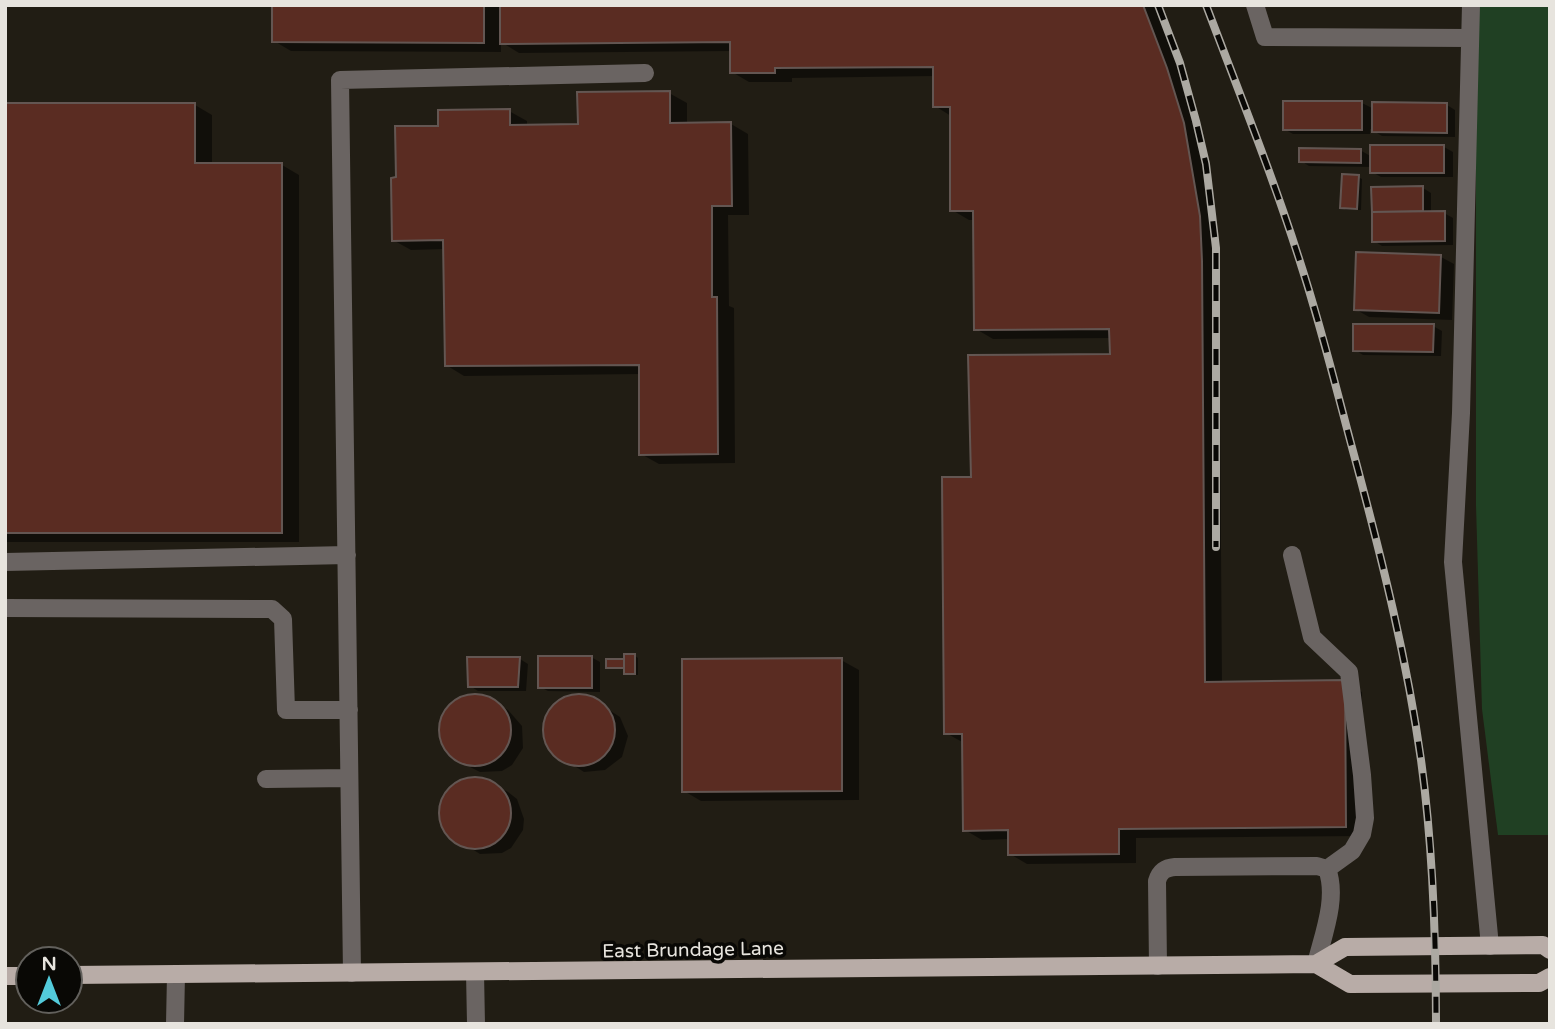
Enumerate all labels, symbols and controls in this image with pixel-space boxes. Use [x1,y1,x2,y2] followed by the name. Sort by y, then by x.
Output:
[602,937,784,963] street label: East Brundage Lane
[14,945,84,1015] north arrow
[41,953,57,975] text: N

